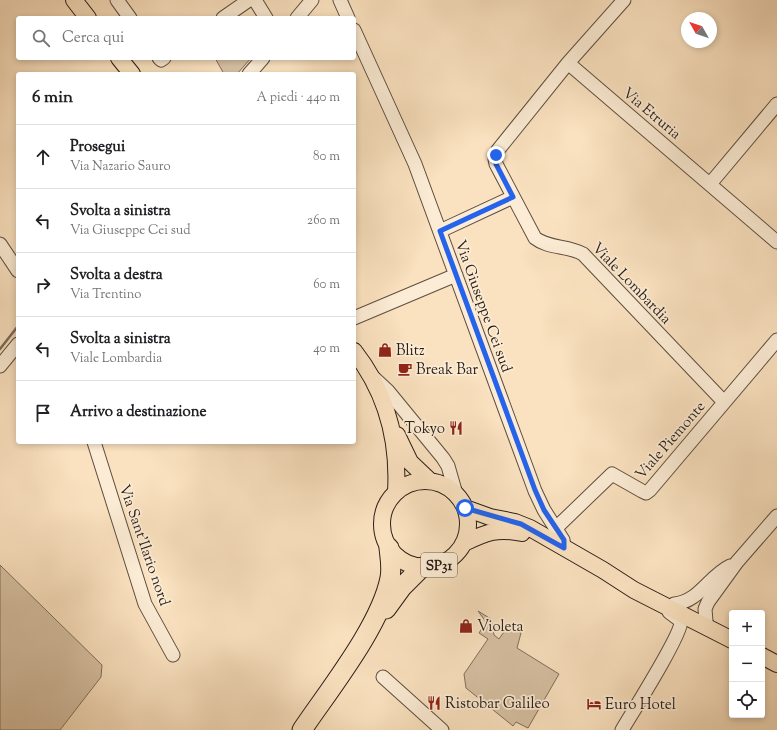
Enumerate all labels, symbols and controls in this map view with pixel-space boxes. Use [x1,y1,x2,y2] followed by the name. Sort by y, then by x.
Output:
[681,12,717,48] north arrow
[16,16,356,60] search box
[30,27,52,49] icon: search
[62,28,124,49] text: Cerca qui
[617,83,685,145] street label: Via Etruria
[32,86,73,110] text: 6 min
[257,89,340,107] text: A piedi · 440 m
[70,137,125,158] text: Prosegui
[32,146,54,168] icon: ahead
[487,146,505,164] route end
[313,148,340,166] text: 80 m
[70,158,171,176] text: Via Nazario Sauro
[70,201,171,222] text: Svolta a sinistra
[32,210,54,232] icon: left
[307,212,340,230] text: 260 m
[70,222,191,240] text: Via Giuseppe Cei sud
[449,238,516,376] street label: Via Giuseppe Cei sud
[586,239,675,330] street label: Viale Lombardia
[70,265,163,286] text: Svolta a destra
[32,274,54,296] icon: right
[313,276,340,294] text: 60 m
[70,286,141,304] text: Via Trentino
[70,329,171,350] text: Svolta a sinistra
[32,338,54,360] icon: left
[313,340,340,358] text: 40 m
[396,341,425,362] place label: Blitz
[377,342,393,358] shop icon: Blitz
[70,350,162,368] text: Viale Lombardia
[416,360,479,381] place label: Break Bar
[397,361,413,377] cafe icon: Break Bar
[631,397,711,485] street label: Viale Piemonte
[32,402,54,424] icon: arrive
[70,402,206,423] text: Arrivo a destinazione
[404,419,445,440] place label: Tokyo
[448,420,464,436] restaurant icon: Tokyo
[113,482,174,610] street label: Via Sant'Ilario nord
[456,499,474,517] route start
[421,553,457,577] road number: SP31
[729,610,765,718] map controls
[729,610,765,646] button: +
[477,617,524,638] place label: Violeta
[458,618,474,634] shop icon: Violeta
[729,646,765,682] button: −
[729,682,765,718] button: locate
[445,694,550,715] place label: Ristobar Galileo
[426,695,442,711] restaurant icon: Ristobar Galileo
[605,695,676,716] place label: Euro Hotel
[586,696,602,712] hotel icon: Euro Hotel

